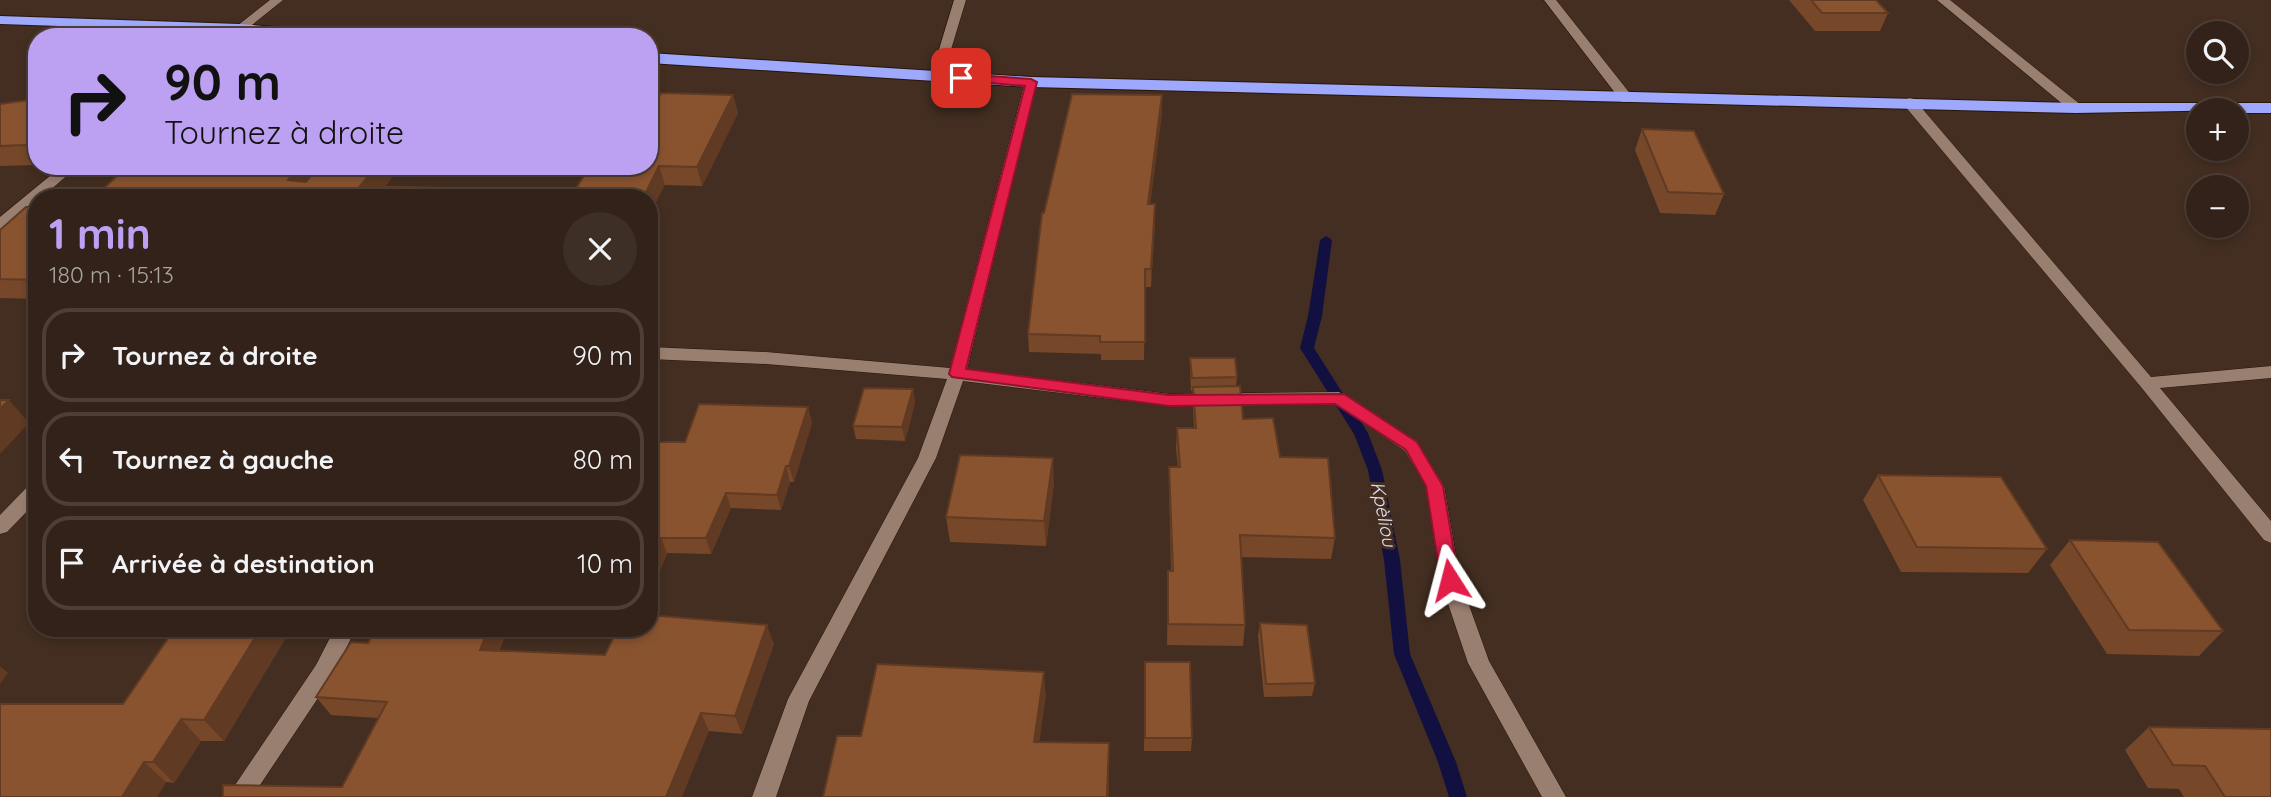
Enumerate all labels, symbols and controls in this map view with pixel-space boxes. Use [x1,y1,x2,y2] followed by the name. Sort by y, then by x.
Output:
[2186,21,2249,238] map controls
[2186,21,2249,84] button: search
[931,48,991,108] pin
[164,51,281,112] text: 90 m
[49,56,140,147] icon: right
[942,59,980,97] icon: arrive
[2186,98,2249,161] button: +
[164,112,404,152] text: Tournez à droite
[2186,175,2249,238] button: −
[49,207,151,260] text: 1 min
[563,212,637,286] button: close
[49,260,174,289] text: 180 m · 15:13
[53,336,91,374] icon: right
[112,339,317,372] text: Tournez à droite
[572,339,633,372] text: 90 m
[53,440,91,478] icon: left
[112,443,334,476] text: Tournez à gauche
[573,443,633,476] text: 80 m
[1366,479,1402,550] water label: Kpèliou
[1413,543,1487,617] position arrow
[53,544,91,582] icon: arrive
[112,547,375,580] text: Arrivée à destination
[577,547,633,580] text: 10 m

